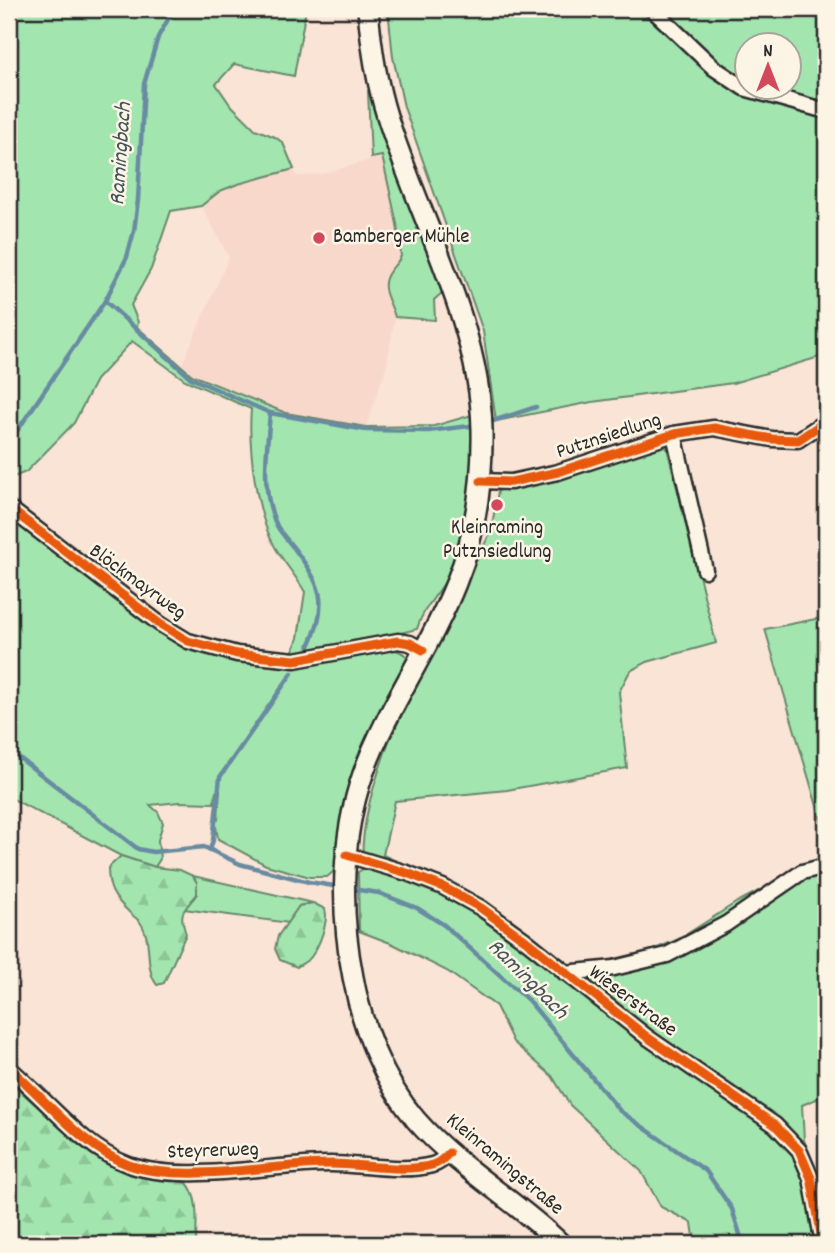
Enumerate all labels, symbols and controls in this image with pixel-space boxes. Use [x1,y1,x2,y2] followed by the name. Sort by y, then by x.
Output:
[734,32,804,102] north arrow
[763,39,773,66] text: N
[102,100,142,207] water label: Ramingbach
[333,223,470,253] place label: Bamberger Mühle
[311,230,327,246] marker: Bamberger Mühle
[553,406,665,468] street label: Putznsiedlung
[489,497,505,513] marker: Kleinraming Putznsiedlung
[443,514,551,568] place label: Kleinraming Putznsiedlung
[82,537,192,629] street label: Blöckmayrweg
[479,932,576,1029] water label: Ramingbach
[581,959,683,1045] street label: Wieserstraße
[439,1107,569,1223] street label: Kleinramingstraße
[167,1135,259,1169] street label: Steyrerweg

